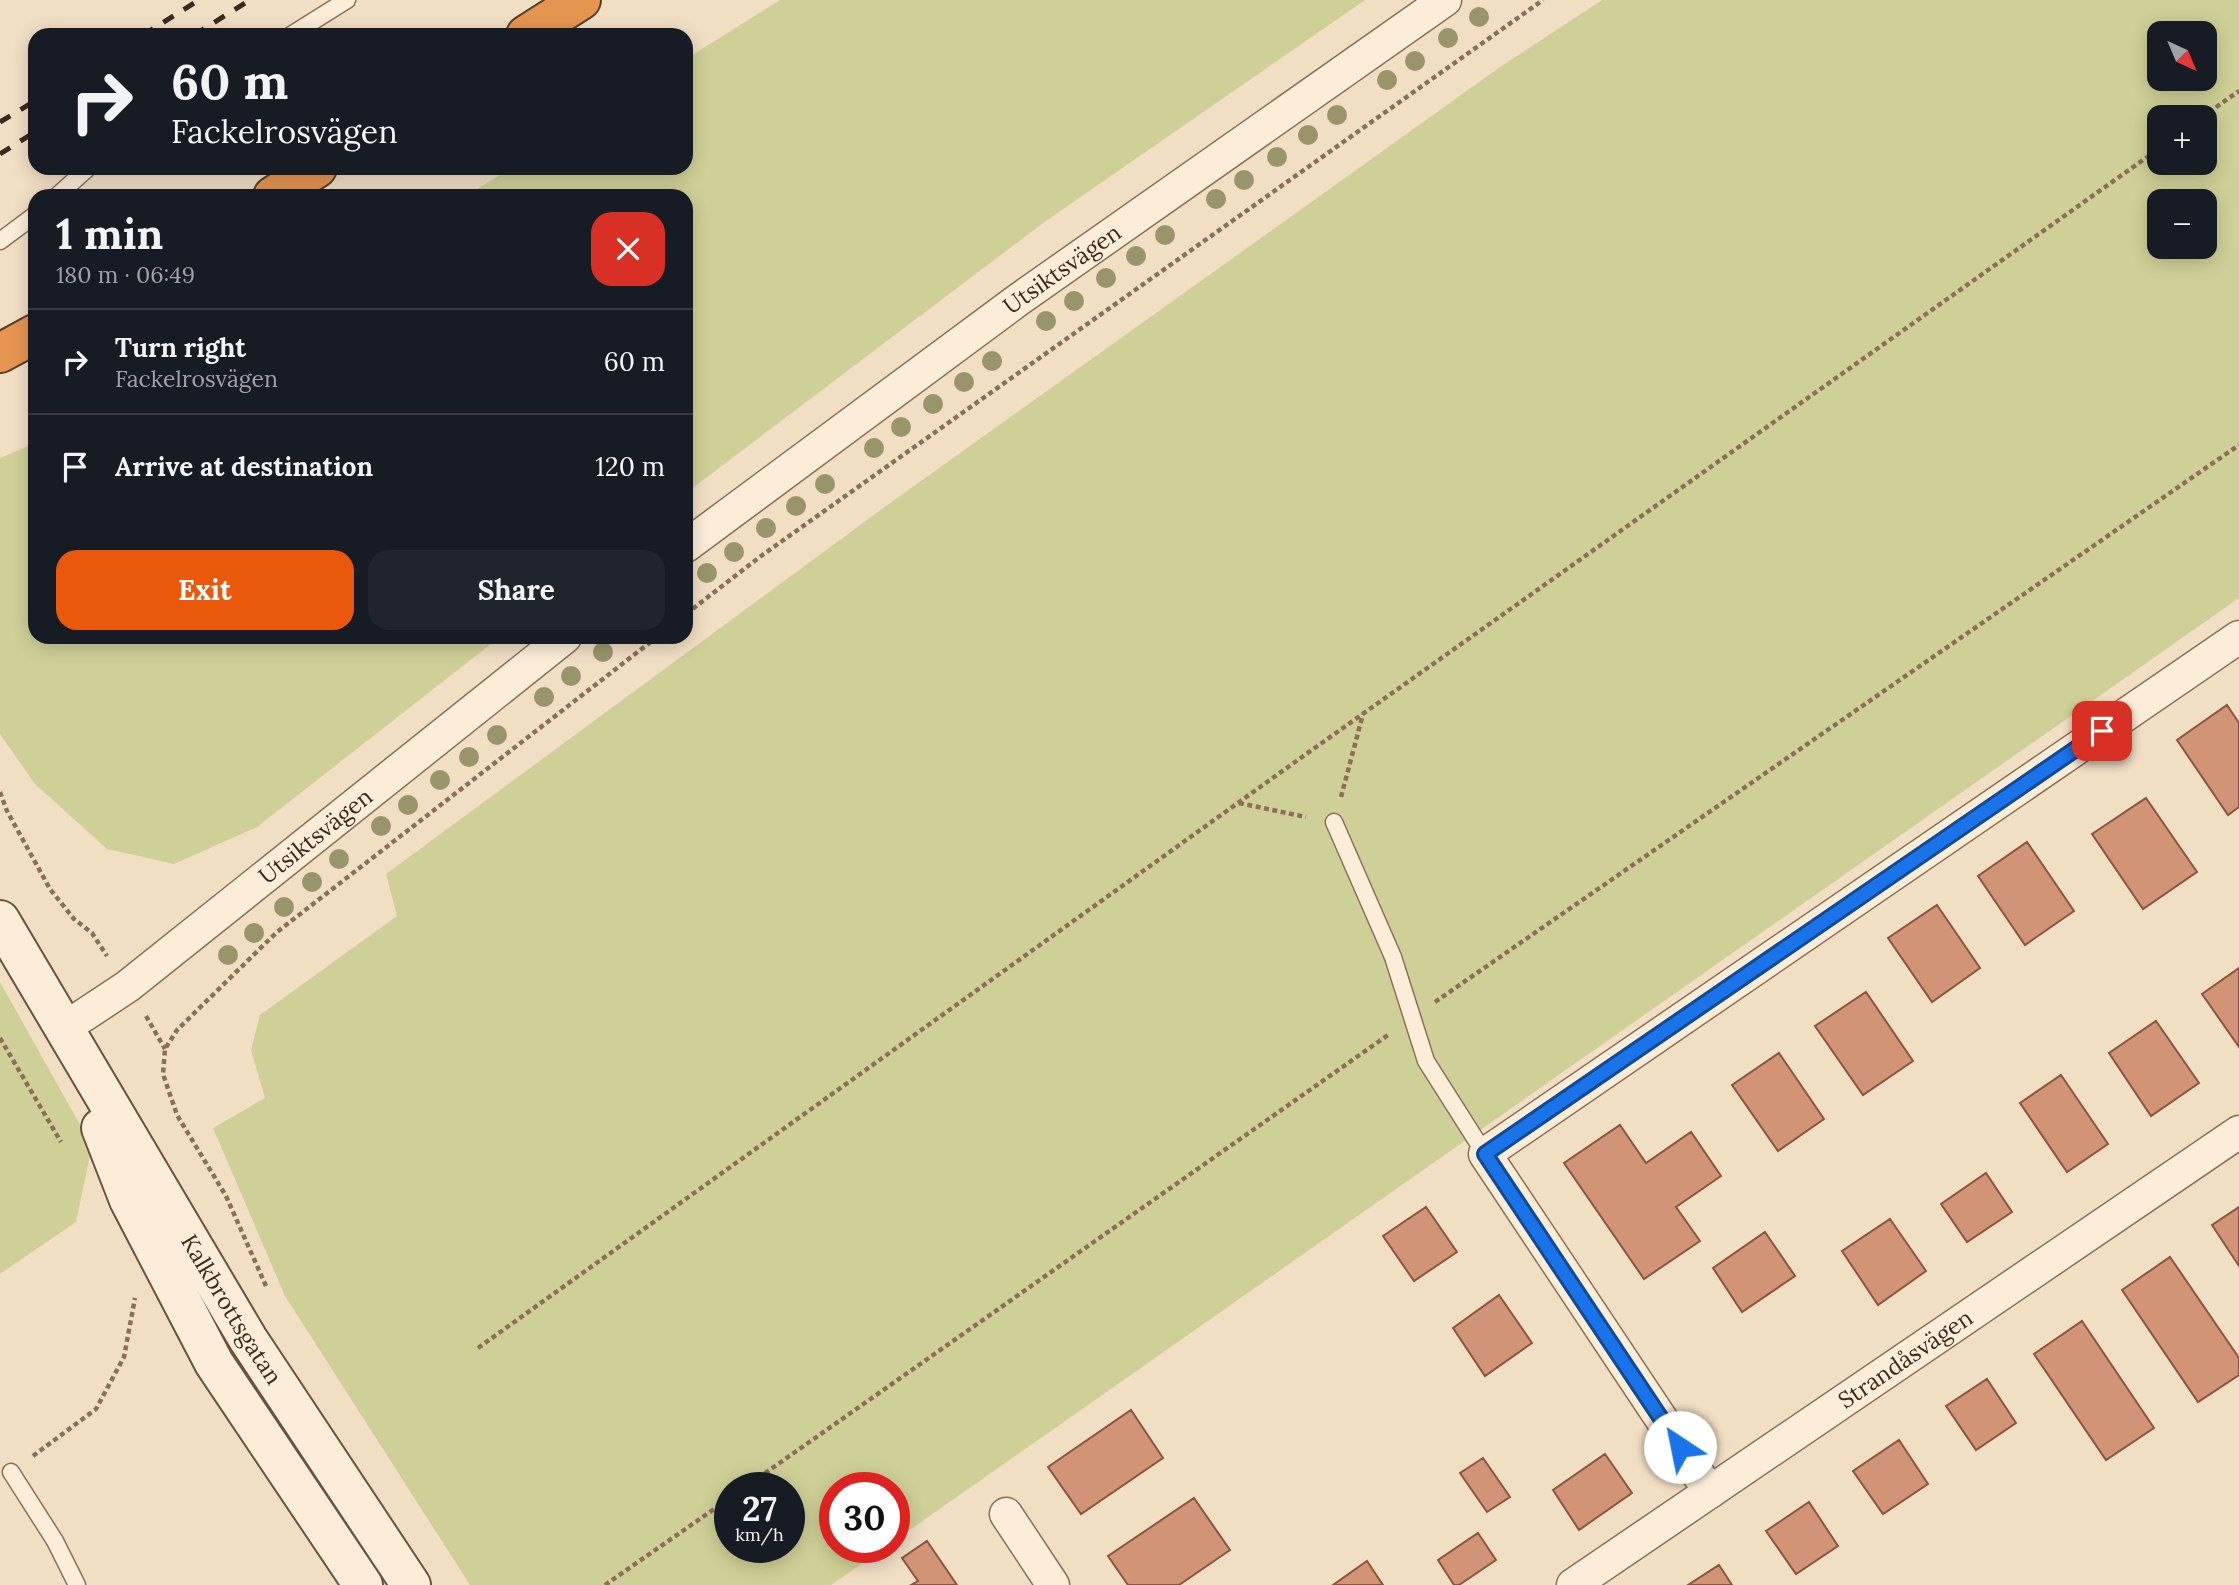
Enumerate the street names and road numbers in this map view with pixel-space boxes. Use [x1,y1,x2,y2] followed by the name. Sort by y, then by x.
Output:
[997,217,1126,320] street label: Utsiktsvägen
[253,782,378,890] street label: Utsiktsvägen
[175,1229,289,1390] street label: Kalkbrottsgatan
[1832,1303,1978,1414] street label: Strandåsvägen

